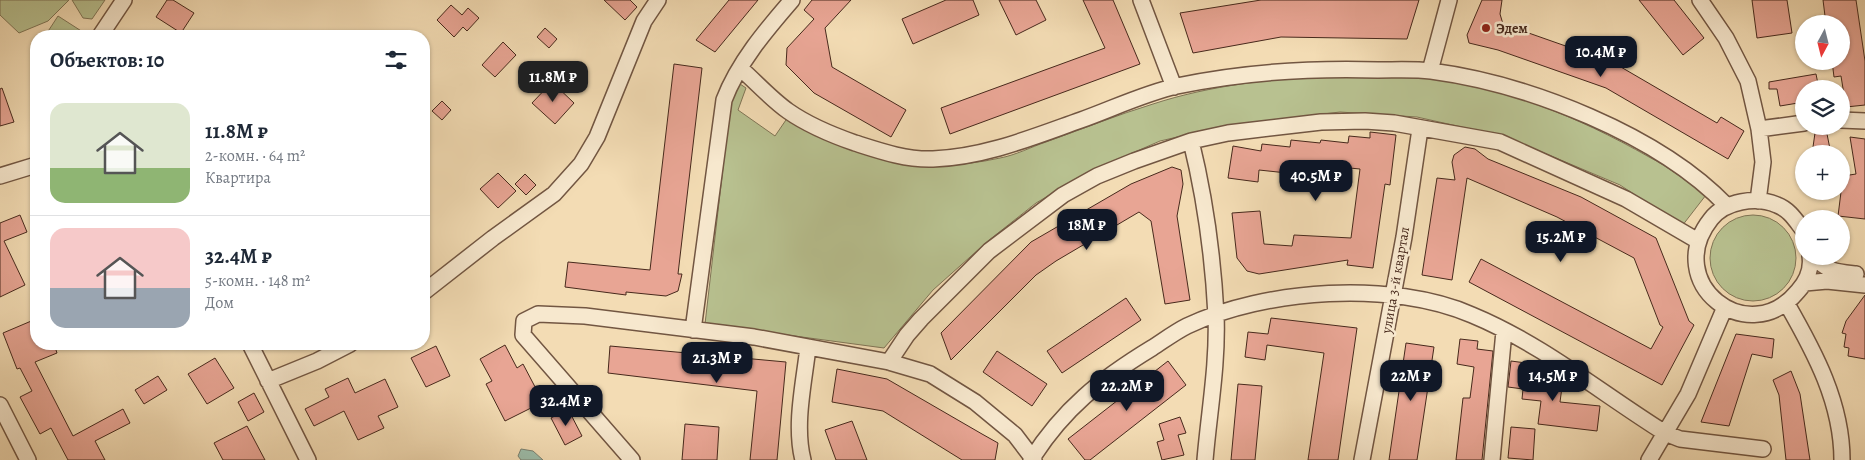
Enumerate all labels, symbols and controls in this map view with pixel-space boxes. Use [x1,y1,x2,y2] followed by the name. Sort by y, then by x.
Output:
[1795,15,1850,70] north arrow
[1795,15,1850,265] map controls
[1496,19,1528,38] place label: Эдем
[1480,22,1492,34] marker: Эдем
[1555,36,1647,78] pin: 10.4M ₽
[1576,41,1626,63] text: 10.4M ₽
[50,46,164,74] text: Объектов: 10
[382,46,410,74] icon: filters
[507,61,599,103] pin: 11.8M ₽
[529,66,577,88] text: 11.8M ₽
[1795,80,1850,135] button: layers
[205,117,268,145] text: 11.8M ₽
[90,123,150,183] icon: home
[205,145,305,167] text: 2-комн. · 64 m²
[1795,145,1850,200] button: +
[1270,160,1362,202] pin: 40.5M ₽
[1290,165,1342,187] text: 40.5M ₽
[205,167,271,189] text: Квартира
[1052,208,1122,251] pin: 18M ₽
[1795,210,1850,265] button: −
[1068,214,1106,236] text: 18M ₽
[1515,220,1607,263] pin: 15.2M ₽
[1377,225,1414,336] street label: улица 3-й квартал
[1536,226,1586,248] text: 15.2M ₽
[205,242,272,270] text: 32.4M ₽
[90,248,150,308] icon: home
[205,270,310,292] text: 5-комн. · 148 m²
[205,292,234,314] text: Дом
[671,342,763,384] pin: 21.3M ₽
[692,347,742,369] text: 21.3M ₽
[1376,360,1446,402] pin: 22M ₽
[1507,360,1599,402] pin: 14.5M ₽
[1391,365,1431,387] text: 22M ₽
[1529,365,1577,387] text: 14.5M ₽
[1081,370,1173,412] pin: 22.2M ₽
[1101,375,1153,397] text: 22.2M ₽
[520,384,612,427] pin: 32.4M ₽
[541,390,591,412] text: 32.4M ₽

